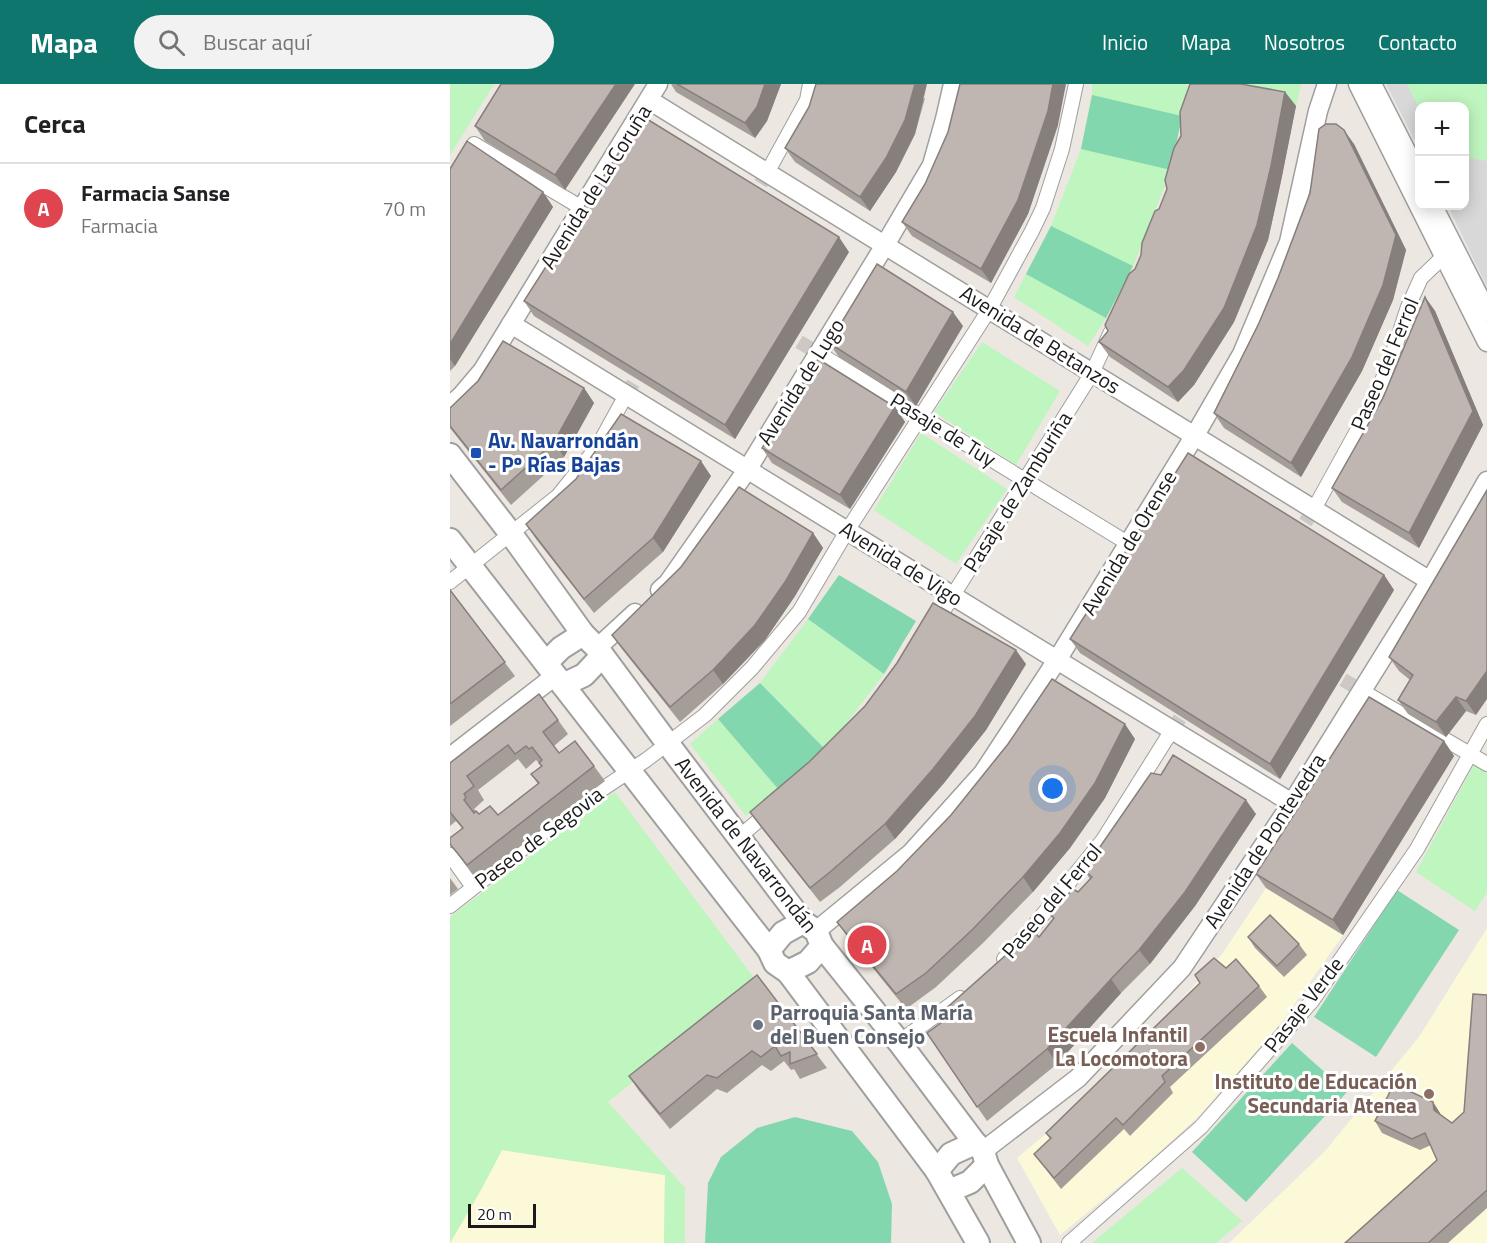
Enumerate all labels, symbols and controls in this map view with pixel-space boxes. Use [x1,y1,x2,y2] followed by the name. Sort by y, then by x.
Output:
[134,15,554,69] search box
[30,21,98,64] text: Mapa
[203,25,311,59] text: Buscar aquí
[155,26,188,59] icon: search
[1102,26,1148,58] text: Inicio
[1181,26,1231,58] text: Mapa
[1264,26,1345,58] text: Nosotros
[1378,26,1457,58] text: Contacto
[532,98,659,275] street label: Avenida de La Coruña
[1415,102,1469,210] map controls
[1415,102,1469,156] button: +
[24,104,86,143] text: Cerca
[1415,156,1469,210] button: −
[81,176,230,210] text: Farmacia Sanse
[37,193,50,224] text: A
[382,193,426,224] text: 70 m
[81,210,158,241] text: Farmacia
[954,277,1127,402] street label: Avenida de Betanzos
[1342,292,1426,435] street label: Paseo del Ferrol
[748,312,852,451] street label: Avenida de Lugo
[884,384,1003,474] street label: Pasaje de Tuy
[955,404,1080,578] street label: Pasaje de Zamburiña
[488,424,639,480] place label: Av. Navarrondán - Pº Rías Bajas
[469,446,483,460] marker: Av. Navarrondán - Pº Rías Bajas
[1072,464,1184,621] street label: Avenida de Orense
[834,513,969,614] street label: Avenida de Vigo
[1195,746,1333,934] street label: Avenida de Pontevedra
[668,750,826,939] street label: Avenida de Navarrondán
[1038,774,1067,803] your location
[467,778,610,896] street label: Paseo de Segovia
[993,836,1109,965] street label: Paseo del Ferrol
[848,922,886,968] pin: A
[1256,950,1351,1059] street label: Pasaje Verde
[770,996,973,1052] place label: Parroquia Santa María del Buen Consejo
[751,1018,765,1032] marker: Parroquia Santa María del Buen Consejo
[1048,1018,1188,1074] place label: Escuela Infantil La Locomotora
[1193,1040,1207,1054] marker: Escuela Infantil La Locomotora
[1215,1065,1417,1121] place label: Instituto de Educación Secundaria Atenea
[1422,1087,1436,1101] marker: Instituto de Educación Secundaria Atenea
[468,1201,536,1228] scale bar
[477,1202,512,1226] text: 20 m

